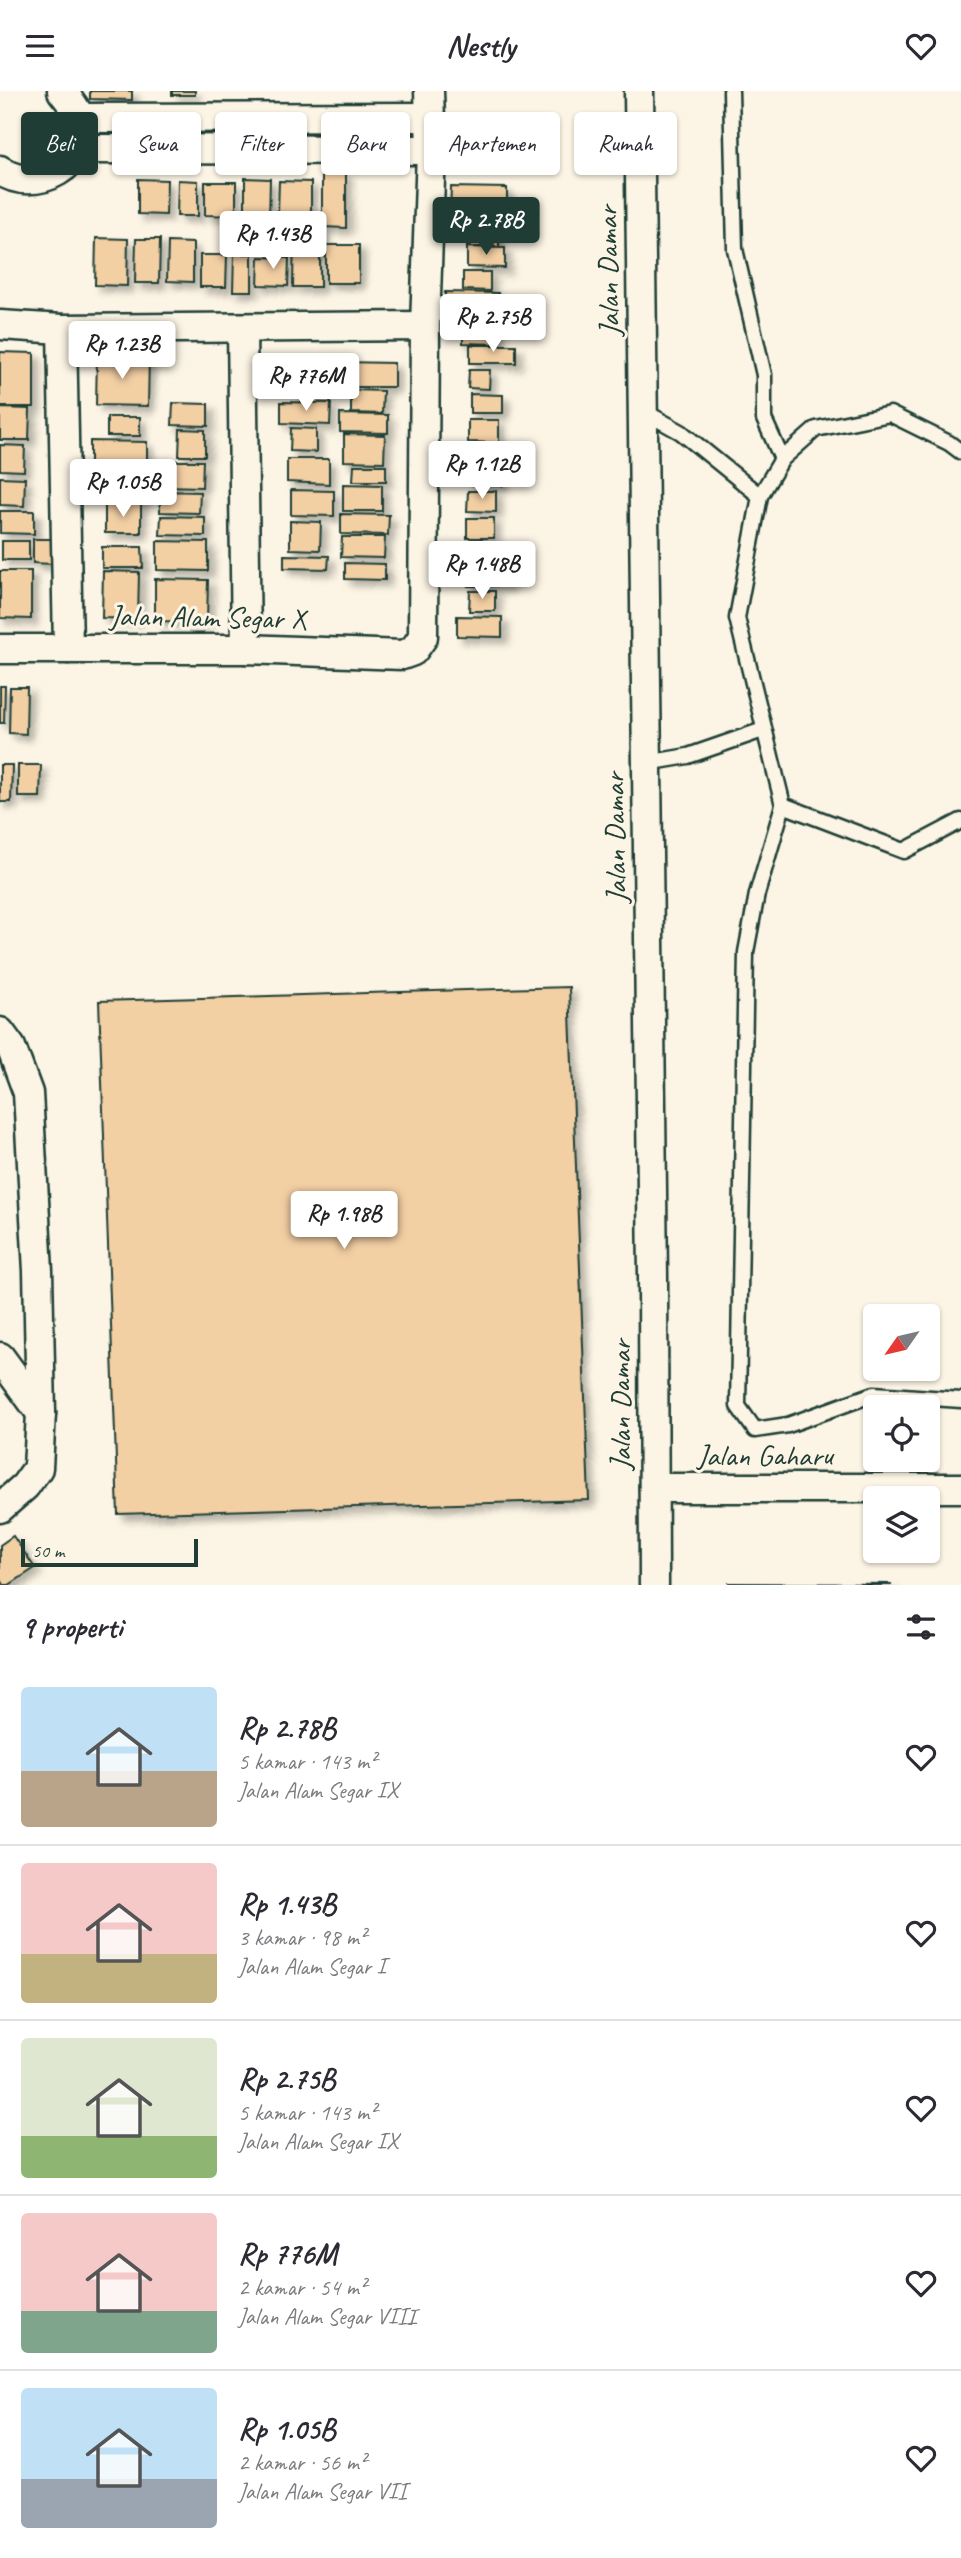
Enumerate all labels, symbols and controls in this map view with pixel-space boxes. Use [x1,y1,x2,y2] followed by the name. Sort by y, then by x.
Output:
[446,25,515,66] text: Nestly
[21,27,59,65] icon: menu
[902,27,940,65] icon: heart
[21,112,98,175] chip: Beli
[112,112,201,175] chip: Sewa
[215,112,307,175] chip: Filter
[321,112,410,175] chip: Baru
[424,112,560,175] chip: Apartemen
[574,112,677,175] chip: Rumah
[414,197,558,257] pin: Rp 2.78B
[588,202,628,338] street label: Jalan Damar
[449,205,523,234] text: Rp 2.78B
[201,211,345,271] pin: Rp 1.43B
[236,219,310,248] text: Rp 1.43B
[421,295,565,354] pin: Rp 2.75B
[456,302,530,331] text: Rp 2.75B
[50,321,194,381] pin: Rp 1.23B
[85,329,159,358] text: Rp 1.23B
[241,353,371,413] pin: Rp 776M
[268,361,344,390] text: Rp 776M
[410,441,554,501] pin: Rp 1.12B
[445,449,519,478] text: Rp 1.12B
[51,459,195,519] pin: Rp 1.05B
[86,467,160,496] text: Rp 1.05B
[410,541,554,601] pin: Rp 1.48B
[445,549,519,578] text: Rp 1.48B
[107,596,309,638] street label: Jalan Alam Segar X
[595,769,635,905] street label: Jalan Damar
[272,1191,416,1251] pin: Rp 1.98B
[307,1199,381,1228] text: Rp 1.98B
[863,1304,940,1381] north arrow
[863,1304,940,1563] map controls
[601,1337,639,1472] street label: Jalan Damar
[863,1395,940,1472] button: locate
[695,1436,835,1474] street label: Jalan Gaharu
[863,1486,940,1563] button: layers
[21,1536,198,1568] scale bar
[32,1539,64,1563] text: 50 m
[21,1608,122,1646] text: 9 properti
[902,1608,940,1646] icon: filters
[238,1709,336,1747] text: Rp 2.78B
[77,1715,161,1799] icon: home
[902,1738,940,1776] icon: heart
[238,1747,376,1776] text: 5 kamar · 143 m²
[238,1776,398,1805] text: Jalan Alam Segar IX
[238,1885,336,1923] text: Rp 1.43B
[77,1891,161,1975] icon: home
[902,1914,940,1952] icon: heart
[238,1923,366,1952] text: 3 kamar · 98 m²
[238,1952,386,1981] text: Jalan Alam Segar I
[238,2060,335,2098] text: Rp 2.75B
[77,2066,161,2150] icon: home
[902,2089,940,2127] icon: heart
[238,2098,376,2127] text: 5 kamar · 143 m²
[238,2127,398,2156] text: Jalan Alam Segar IX
[238,2235,336,2273] text: Rp 776M
[77,2241,161,2325] icon: home
[902,2264,940,2302] icon: heart
[238,2273,366,2302] text: 2 kamar · 54 m²
[238,2302,416,2331] text: Jalan Alam Segar VIII
[238,2410,335,2448] text: Rp 1.05B
[77,2416,161,2500] icon: home
[902,2439,940,2477] icon: heart
[238,2448,366,2477] text: 2 kamar · 56 m²
[238,2477,407,2506] text: Jalan Alam Segar VII

